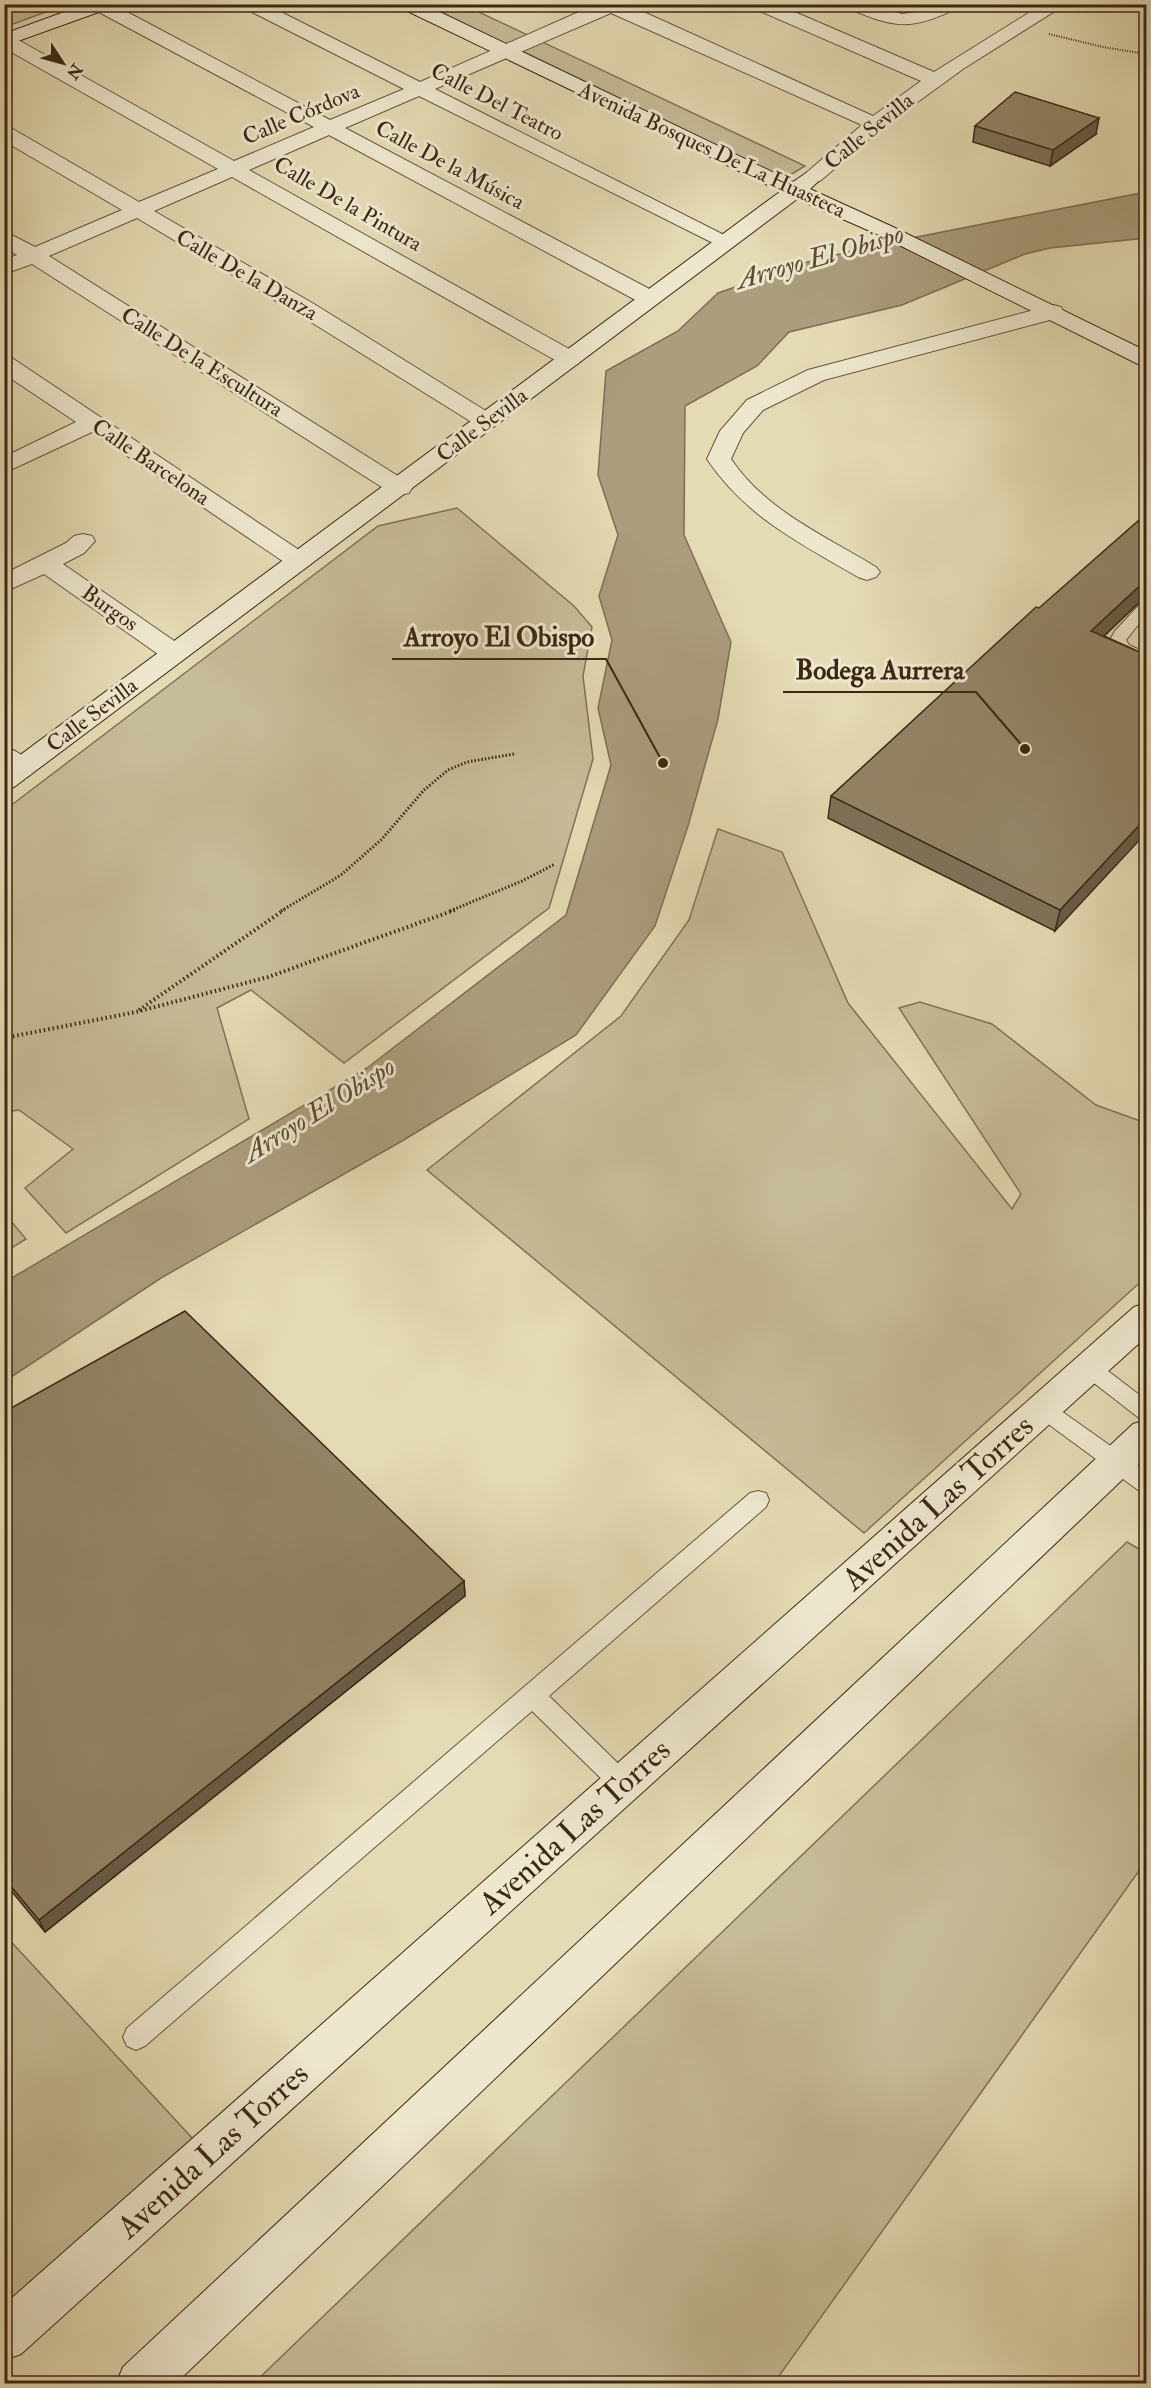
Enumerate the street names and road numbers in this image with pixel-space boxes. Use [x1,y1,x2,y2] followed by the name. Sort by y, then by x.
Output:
[426,57,568,147] street label: Calle Del Teatro
[573,75,851,225] street label: Avenida Bosques De La Huasteca
[238,76,365,151] street label: Calle Córdova
[819,86,920,176] street label: Calle Sevilla
[371,114,530,216] street label: Calle De la Música
[269,150,428,258] street label: Calle De la Pintura
[171,223,324,327] street label: Calle De la Danza
[116,301,289,424] street label: Calle De la Escultura
[431,381,534,468] street label: Calle Sevilla
[87,412,216,512] street label: Calle Barcelona
[76,579,144,637] street label: Burgos
[41,671,144,758] street label: Calle Sevilla
[833,1406,1042,1600] street label: Avenida Las Torres
[470,1730,679,1924] street label: Avenida Las Torres
[108,2054,317,2248] street label: Avenida Las Torres

